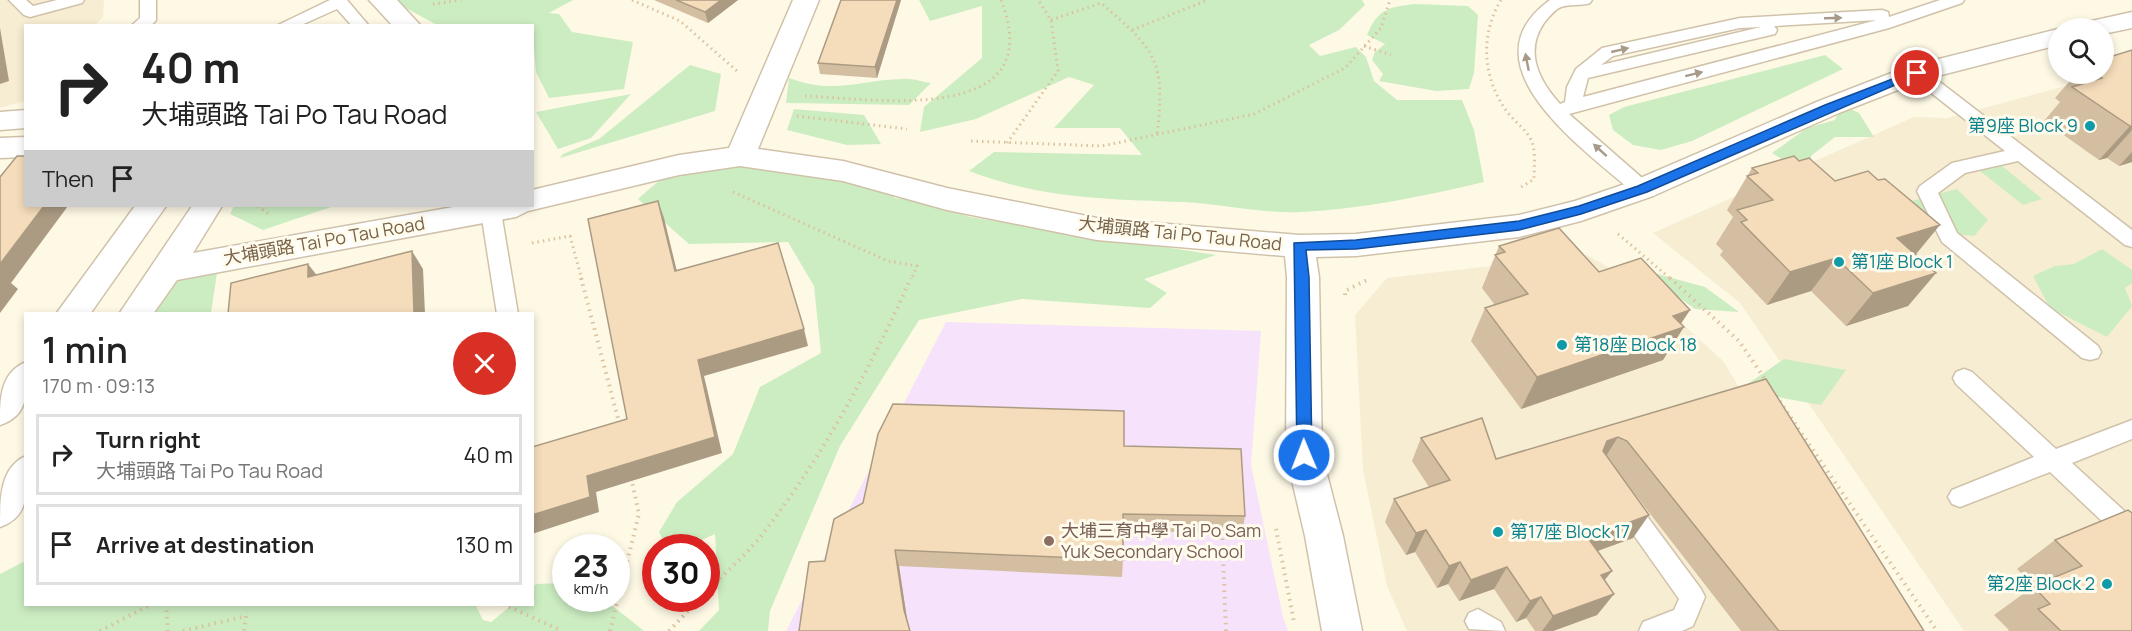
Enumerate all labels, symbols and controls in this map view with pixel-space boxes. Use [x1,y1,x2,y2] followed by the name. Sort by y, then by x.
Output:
[1823,13,1842,23] one-way arrow
[2048,18,2114,84] map controls
[2048,18,2114,84] button: search
[141,38,240,96] text: 40 m
[1611,44,1629,54] one-way arrow
[1891,47,1942,98] pin
[42,48,120,126] icon: right
[1522,53,1531,72] one-way arrow
[1900,56,1933,89] icon: arrive
[1685,68,1703,78] one-way arrow
[141,95,448,132] text: 大埔頭路 Tai Po Tau Road
[1968,113,2078,137] place label: 第9座 Block 9
[2083,119,2097,133] marker: 第9座 Block 9
[1592,143,1607,157] one-way arrow
[106,162,139,195] icon: arrive
[42,164,94,194] text: Then
[221,210,427,270] street label: 大埔頭路 Tai Po Tau Road
[1077,210,1283,256] street label: 大埔頭路 Tai Po Tau Road
[1851,249,1953,273] place label: 第1座 Block 1
[1832,255,1846,269] marker: 第1座 Block 1
[42,325,128,374] text: 1 min
[453,332,516,395] button: close
[1574,332,1697,356] place label: 第18座 Block 18
[1555,338,1569,352] marker: 第18座 Block 18
[42,372,155,399] text: 170 m · 09:13
[1272,423,1336,487] position arrow
[96,425,201,455] text: Turn right
[45,438,78,471] icon: right
[464,440,513,470] text: 40 m
[96,457,323,484] text: 大埔頭路 Tai Po Tau Road
[1061,518,1261,563] place label: 大埔三育中學 Tai Po Sam Yuk Secondary School
[1510,519,1630,543] place label: 第17座 Block 17
[1491,525,1505,539] marker: 第17座 Block 17
[45,528,78,561] icon: arrive
[96,530,314,560] text: Arrive at destination
[456,530,513,560] text: 130 m
[642,534,720,612] speed limit sign: 30
[1042,534,1056,548] marker: 大埔三育中學 Tai Po Sam Yuk Secondary School
[573,545,609,586] text: 23
[1987,571,2095,595] place label: 第2座 Block 2
[2100,577,2114,591] marker: 第2座 Block 2
[574,578,608,599] text: km/h

